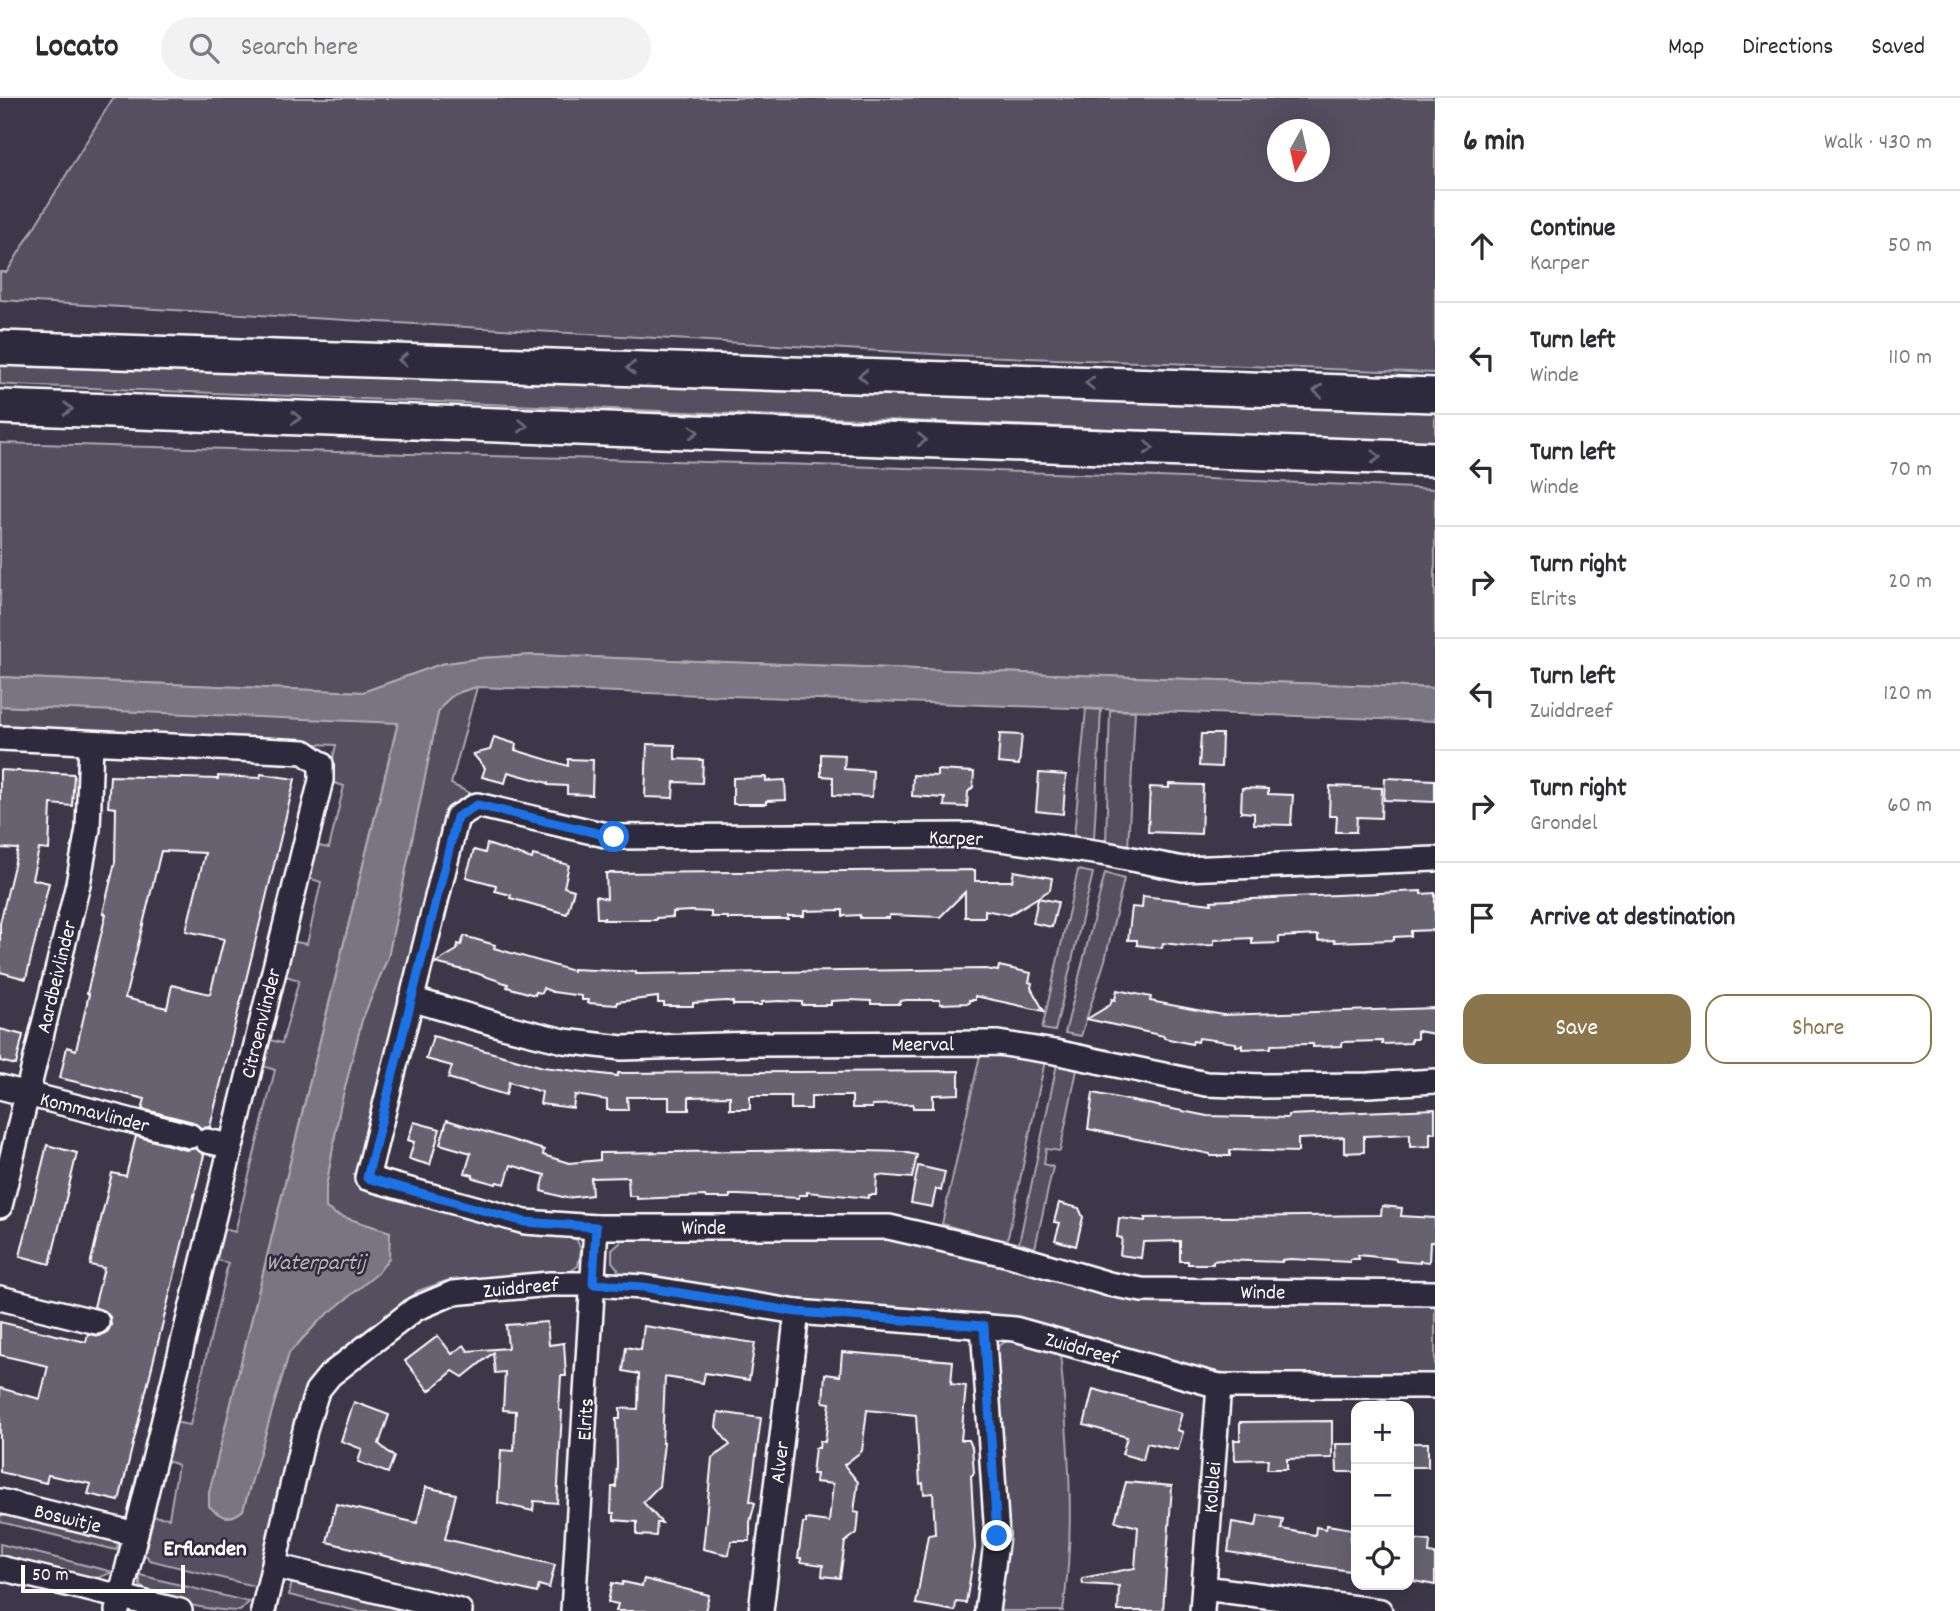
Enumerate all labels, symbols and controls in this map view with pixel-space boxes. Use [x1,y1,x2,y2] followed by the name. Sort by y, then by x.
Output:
[161,17,651,80] search box
[35,25,119,72] text: Locato
[185,29,223,67] icon: search
[241,30,358,67] text: Search here
[1668,31,1704,65] text: Map
[1742,31,1833,65] text: Directions
[1871,31,1925,65] text: Saved
[1267,119,1330,182] north arrow
[1463,122,1525,165] text: 6 min
[1824,127,1932,160] text: Walk · 430 m
[1530,211,1615,248] text: Continue
[1463,227,1501,265] icon: ahead
[1888,230,1932,263] text: 50 m
[1530,248,1589,281] text: Karper
[1530,323,1616,360] text: Turn left
[1463,339,1501,377] icon: left
[1888,342,1932,375] text: 110 m
[397,353,408,368] one-way arrow
[625,360,636,375] one-way arrow
[1530,360,1579,393] text: Winde
[857,368,868,383] one-way arrow
[1085,376,1096,391] one-way arrow
[1312,384,1323,399] one-way arrow
[63,402,74,417] one-way arrow
[290,410,301,425] one-way arrow
[518,419,529,434] one-way arrow
[689,425,700,440] one-way arrow
[917,433,928,448] one-way arrow
[1530,435,1616,472] text: Turn left
[1144,441,1155,456] one-way arrow
[1371,450,1382,465] one-way arrow
[1463,451,1501,489] icon: left
[1890,454,1932,487] text: 70 m
[1530,472,1579,505] text: Winde
[1530,547,1627,584] text: Turn right
[1463,563,1501,601] icon: right
[1888,566,1932,599] text: 20 m
[1530,584,1577,617] text: Elrits
[1530,659,1616,696] text: Turn left
[1463,675,1501,713] icon: left
[1883,678,1932,711] text: 120 m
[1530,696,1613,729] text: Zuiddreef
[1530,771,1627,808] text: Turn right
[1463,787,1501,825] icon: right
[1887,790,1932,823] text: 60 m
[1530,808,1597,841] text: Grondel
[598,821,629,852] route start
[928,824,984,856] street label: Karper
[1463,899,1501,937] icon: arrive
[1530,900,1735,937] text: Arrive at destination
[30,918,87,1037] street label: Aardbeivlinder
[235,965,291,1082] street label: Citroenvlinder
[1463,994,1691,1064] button: Save
[1705,994,1932,1064] button: Share
[892,1031,954,1061] street label: Meerval
[36,1086,152,1143] street label: Kommavlinder
[681,1215,726,1245] street label: Winde
[266,1248,369,1281] water label: Waterpartij
[482,1272,559,1308] street label: Zuiddreef
[1240,1279,1285,1309] street label: Winde
[1041,1326,1122,1375] street label: Zuiddreef
[571,1397,604,1442] street label: Elrits
[1351,1401,1414,1590] map controls
[1351,1401,1414,1464] button: +
[764,1439,799,1485] street label: Alver
[1197,1461,1231,1514] street label: Kolblei
[1351,1464,1414,1527] button: −
[31,1498,104,1543] street label: Boswitje
[981,1520,1012,1551] route end
[1351,1527,1414,1590] button: locate
[163,1534,247,1567] district label: Erflanden
[21,1562,186,1594] scale bar
[32,1563,69,1590] text: 50 m

